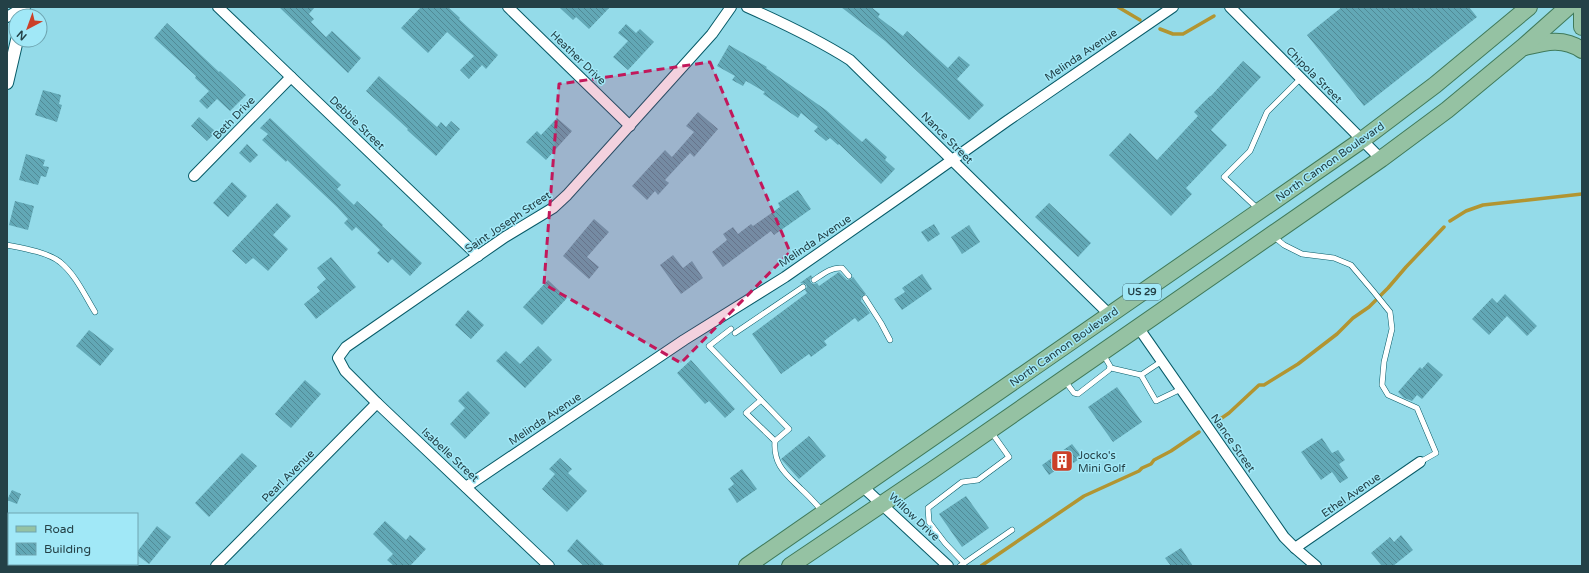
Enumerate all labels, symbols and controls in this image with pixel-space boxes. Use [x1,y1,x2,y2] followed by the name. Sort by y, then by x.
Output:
[8,8,48,48] north arrow
[1042,26,1120,84] street label: Melinda Avenue
[14,27,29,43] text: N
[548,28,608,88] street label: Heather Drive
[1283,44,1345,106] street label: Chipola Street
[210,94,258,142] street label: Beth Drive
[327,94,387,152] street label: Debbie Street
[918,109,976,167] street label: Nance Street
[1273,119,1387,204] street label: North Cannon Boulevard
[463,188,553,256] street label: Saint Joseph Street
[776,212,854,270] street label: Melinda Avenue
[1123,284,1161,300] road number: US 29
[1007,304,1121,389] street label: North Cannon Boulevard
[506,390,584,448] street label: Melinda Avenue
[1208,411,1258,475] street label: Nance Street
[419,425,481,485] street label: Isabelle Street
[259,447,317,505] street label: Pearl Avenue
[1049,448,1075,474] building icon: Jocko's Mini Golf
[1078,449,1126,475] place label: Jocko's Mini Golf
[1319,470,1383,520] street label: Ethel Avenue
[886,490,942,544] street label: Willow Drive
[8,513,138,565] legend
[44,522,74,536] text: Road
[44,542,91,556] text: Building

